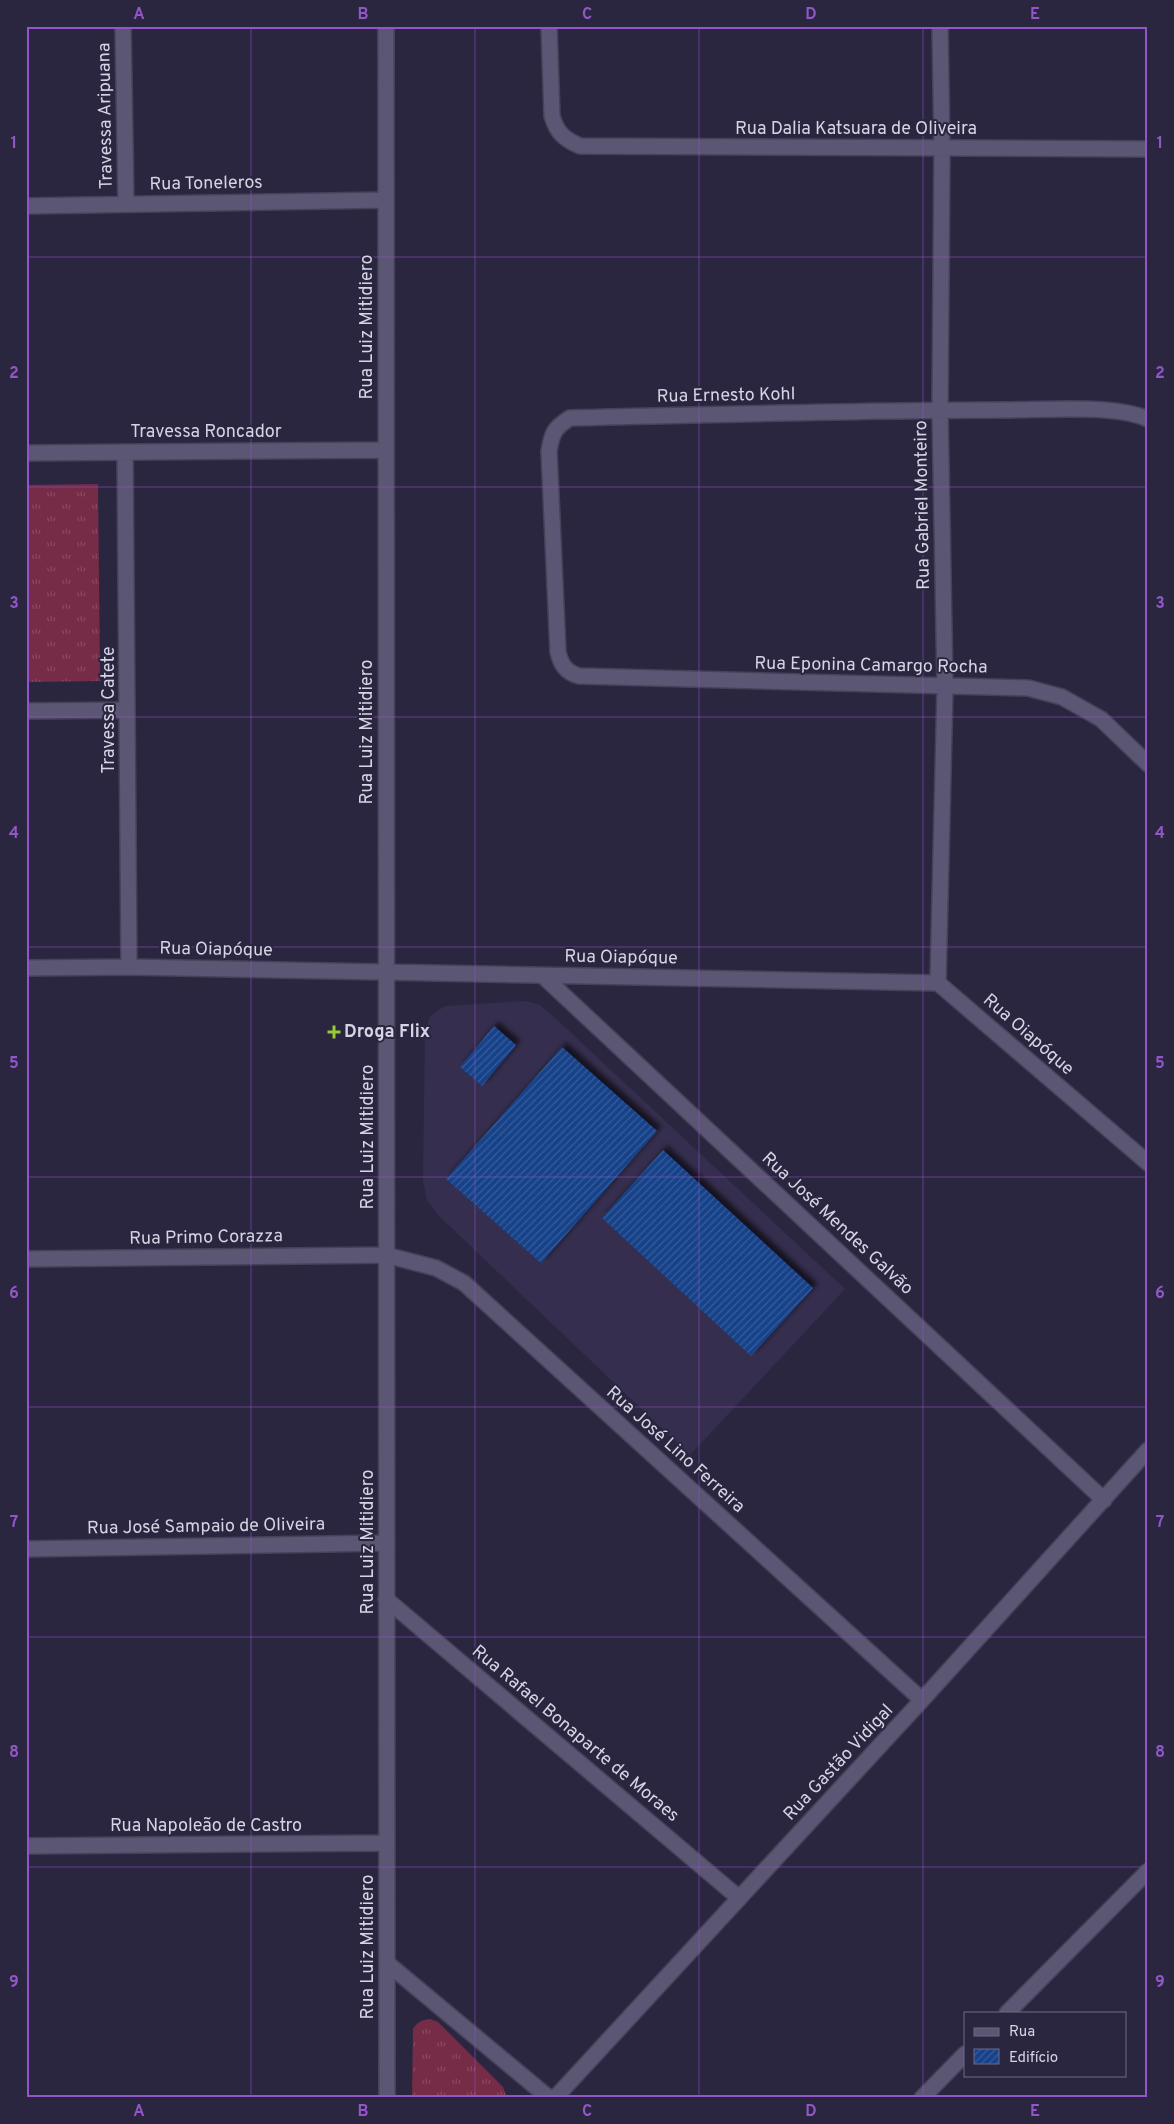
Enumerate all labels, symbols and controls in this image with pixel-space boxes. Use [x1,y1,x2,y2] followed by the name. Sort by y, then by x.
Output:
[133,5,145,25] text: A
[357,5,369,25] text: B
[582,5,592,25] text: C
[805,5,817,25] text: D
[1030,5,1040,25] text: E
[93,42,119,190] street label: Travessa Aripuana
[735,118,977,141] street label: Rua Dalia Katsuara de Oliveira
[11,134,17,154] text: 1
[1157,134,1163,154] text: 1
[149,172,263,196] street label: Rua Toneleros
[356,255,379,399] street label: Rua Luiz Mitidiero
[9,364,19,384] text: 2
[1155,364,1165,384] text: 2
[656,383,796,409] street label: Rua Ernesto Kohl
[910,420,936,590] street label: Rua Gabriel Monteiro
[130,421,282,444] street label: Travessa Roncador
[9,594,19,614] text: 3
[1155,594,1165,614] text: 3
[98,646,121,774] street label: Travessa Catete
[754,652,988,680] street label: Rua Eponina Camargo Rocha
[356,660,379,804] street label: Rua Luiz Mitidiero
[9,824,19,844] text: 4
[1155,824,1165,844] text: 4
[159,938,273,962] street label: Rua Oiapóque
[564,946,678,970] street label: Rua Oiapóque
[978,989,1078,1081] street label: Rua Oiapóque
[344,1021,430,1044] place label: Droga Flix
[328,1026,340,1038] marker: Droga Flix
[9,1054,19,1074] text: 5
[1155,1054,1165,1074] text: 5
[357,1065,380,1209] street label: Rua Luiz Mitidiero
[756,1148,918,1300] street label: Rua José Mendes Galvão
[129,1225,283,1251] street label: Rua Primo Corazza
[9,1284,19,1304] text: 6
[1155,1284,1165,1304] text: 6
[601,1381,749,1519] street label: Rua José Lino Ferreira
[357,1470,380,1614] street label: Rua Luiz Mitidiero
[10,1513,18,1533] text: 7
[87,1513,325,1541] street label: Rua José Sampaio de Oliveira
[1156,1513,1164,1533] text: 7
[467,1640,683,1828] street label: Rua Rafael Bonaparte de Moraes
[779,1700,899,1826] street label: Rua Gastão Vidigal
[9,1743,19,1763] text: 8
[1155,1743,1165,1763] text: 8
[110,1815,302,1838] street label: Rua Napoleão de Castro
[357,1875,380,2019] street label: Rua Luiz Mitidiero
[9,1973,19,1993] text: 9
[1155,1973,1165,1993] text: 9
[964,2012,1126,2076] legend
[1009,2023,1035,2042] text: Rua
[1009,2049,1058,2068] text: Edifício
[133,2102,145,2122] text: A
[357,2102,369,2122] text: B
[582,2102,592,2122] text: C
[805,2102,817,2122] text: D
[1030,2102,1040,2122] text: E

